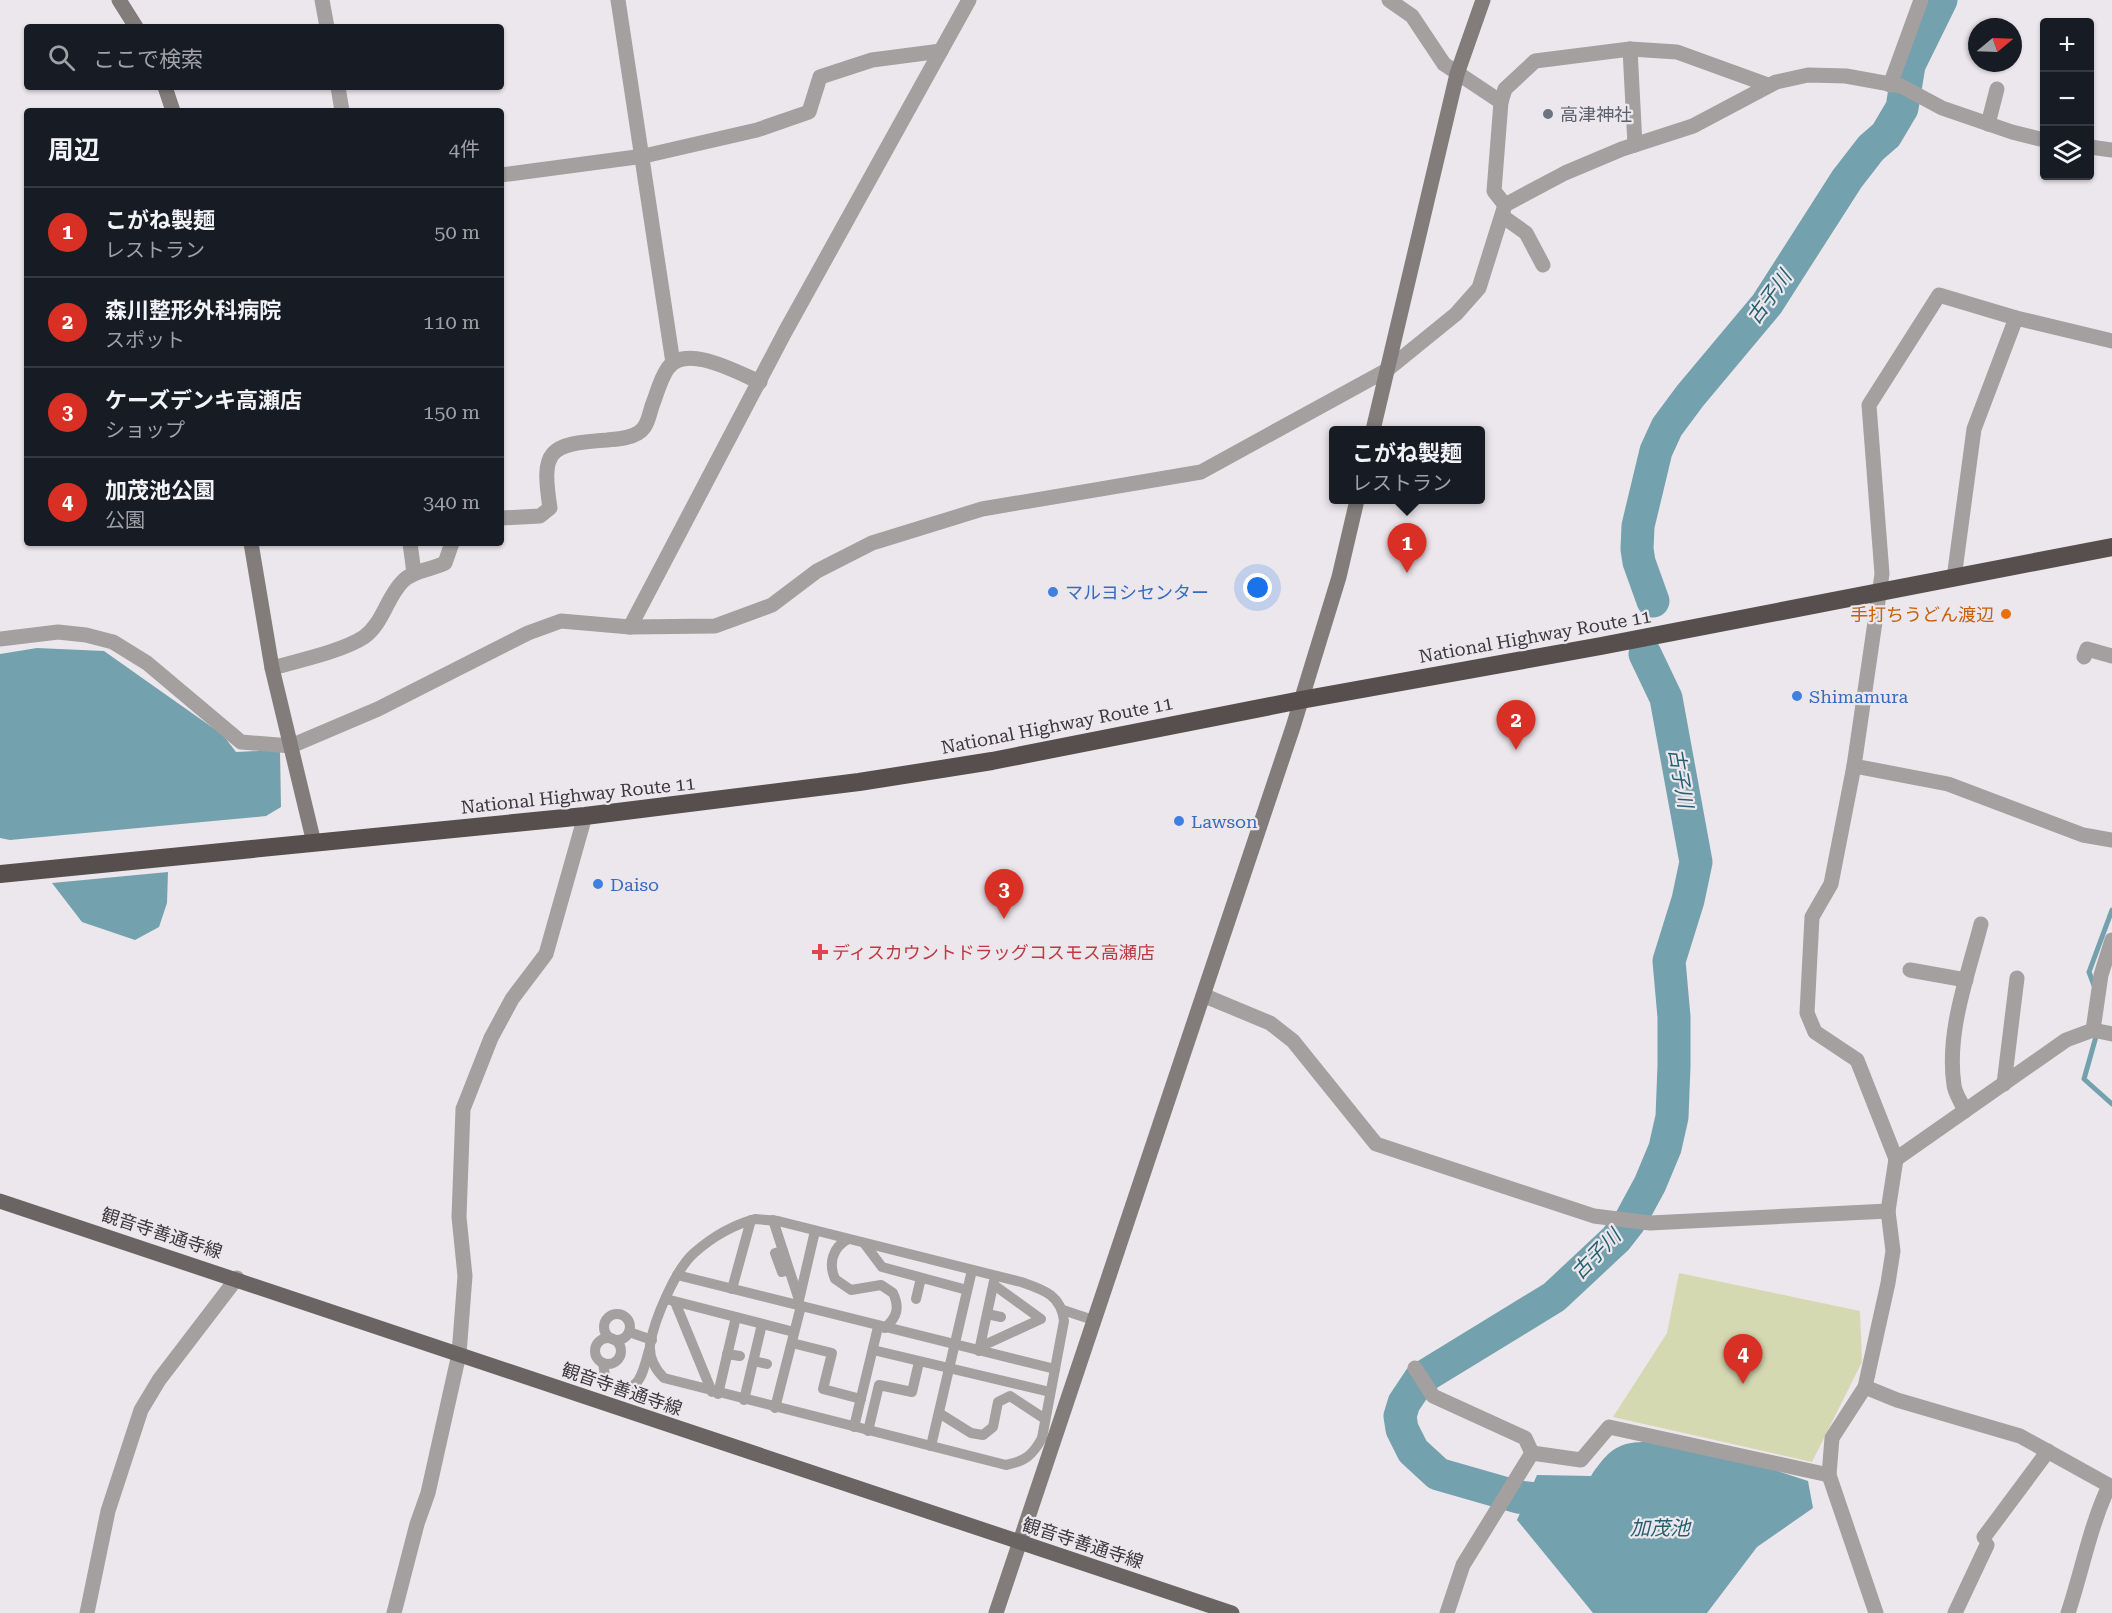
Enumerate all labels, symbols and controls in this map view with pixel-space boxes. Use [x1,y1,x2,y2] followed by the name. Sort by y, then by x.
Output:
[1968,18,2022,72] north arrow
[2040,18,2094,180] map controls
[2040,18,2094,72] button: +
[24,24,504,90] search box
[45,41,78,74] icon: search
[93,47,203,72] text: ここで検索
[2040,72,2094,126] button: −
[1560,104,1632,125] place label: 高津神社
[1541,107,1555,121] marker: 高津神社
[2040,126,2094,180] button: layers
[48,135,100,165] text: 周辺
[449,137,480,161] text: 4件
[105,208,215,233] text: こがね製麺
[62,220,73,244] text: 1
[434,220,480,244] text: 50 m
[105,238,205,262] text: レストラン
[1742,264,1798,328] water label: 古子川
[105,298,281,323] text: 森川整形外科病院
[62,310,73,334] text: 2
[423,310,480,334] text: 110 m
[105,328,185,352] text: スポット
[105,388,302,413] text: ケーズデンキ高瀬店
[62,400,73,424] text: 3
[423,400,480,424] text: 150 m
[105,418,185,442] text: ショップ
[1329,426,1485,504] popup
[1352,441,1462,466] text: こがね製麺
[1352,471,1452,495] text: レストラン
[105,478,215,503] text: 加茂池公園
[62,490,73,514] text: 4
[423,490,480,514] text: 340 m
[105,508,145,532] text: 公園
[1388,524,1426,573] pin: 1
[1243,573,1272,602] your location
[1065,582,1209,603] place label: マルヨシセンター
[1046,585,1060,599] marker: マルヨシセンター
[1850,604,1994,625] place label: 手打ちうどん渡辺
[1417,605,1653,667] street label: National Highway Route 11
[1999,607,2013,621] marker: 手打ちうどん渡辺
[1809,686,1908,707] place label: Shimamura
[1790,689,1804,703] marker: Shimamura
[939,692,1175,758] street label: National Highway Route 11
[1496,700,1536,750] pin: 2
[1664,746,1698,812] water label: 古子川
[460,772,696,818] street label: National Highway Route 11
[1191,811,1258,832] place label: Lawson
[1172,814,1186,828] marker: Lawson
[984,870,1024,919] pin: 3
[610,874,659,895] place label: Daiso
[591,877,605,891] marker: Daiso
[832,942,1155,963] place label: ディスカウントドラッグコスモス高瀬店
[813,945,827,959] marker: ディスカウントドラッグコスモス高瀬店
[99,1204,225,1262] street label: 観音寺善通寺線
[1567,1223,1627,1284] water label: 古子川
[1724,1334,1762,1384] pin: 4
[559,1359,685,1419] street label: 観音寺善通寺線
[1020,1514,1146,1572] street label: 観音寺善通寺線
[1630,1516,1692,1540] water label: 加茂池

